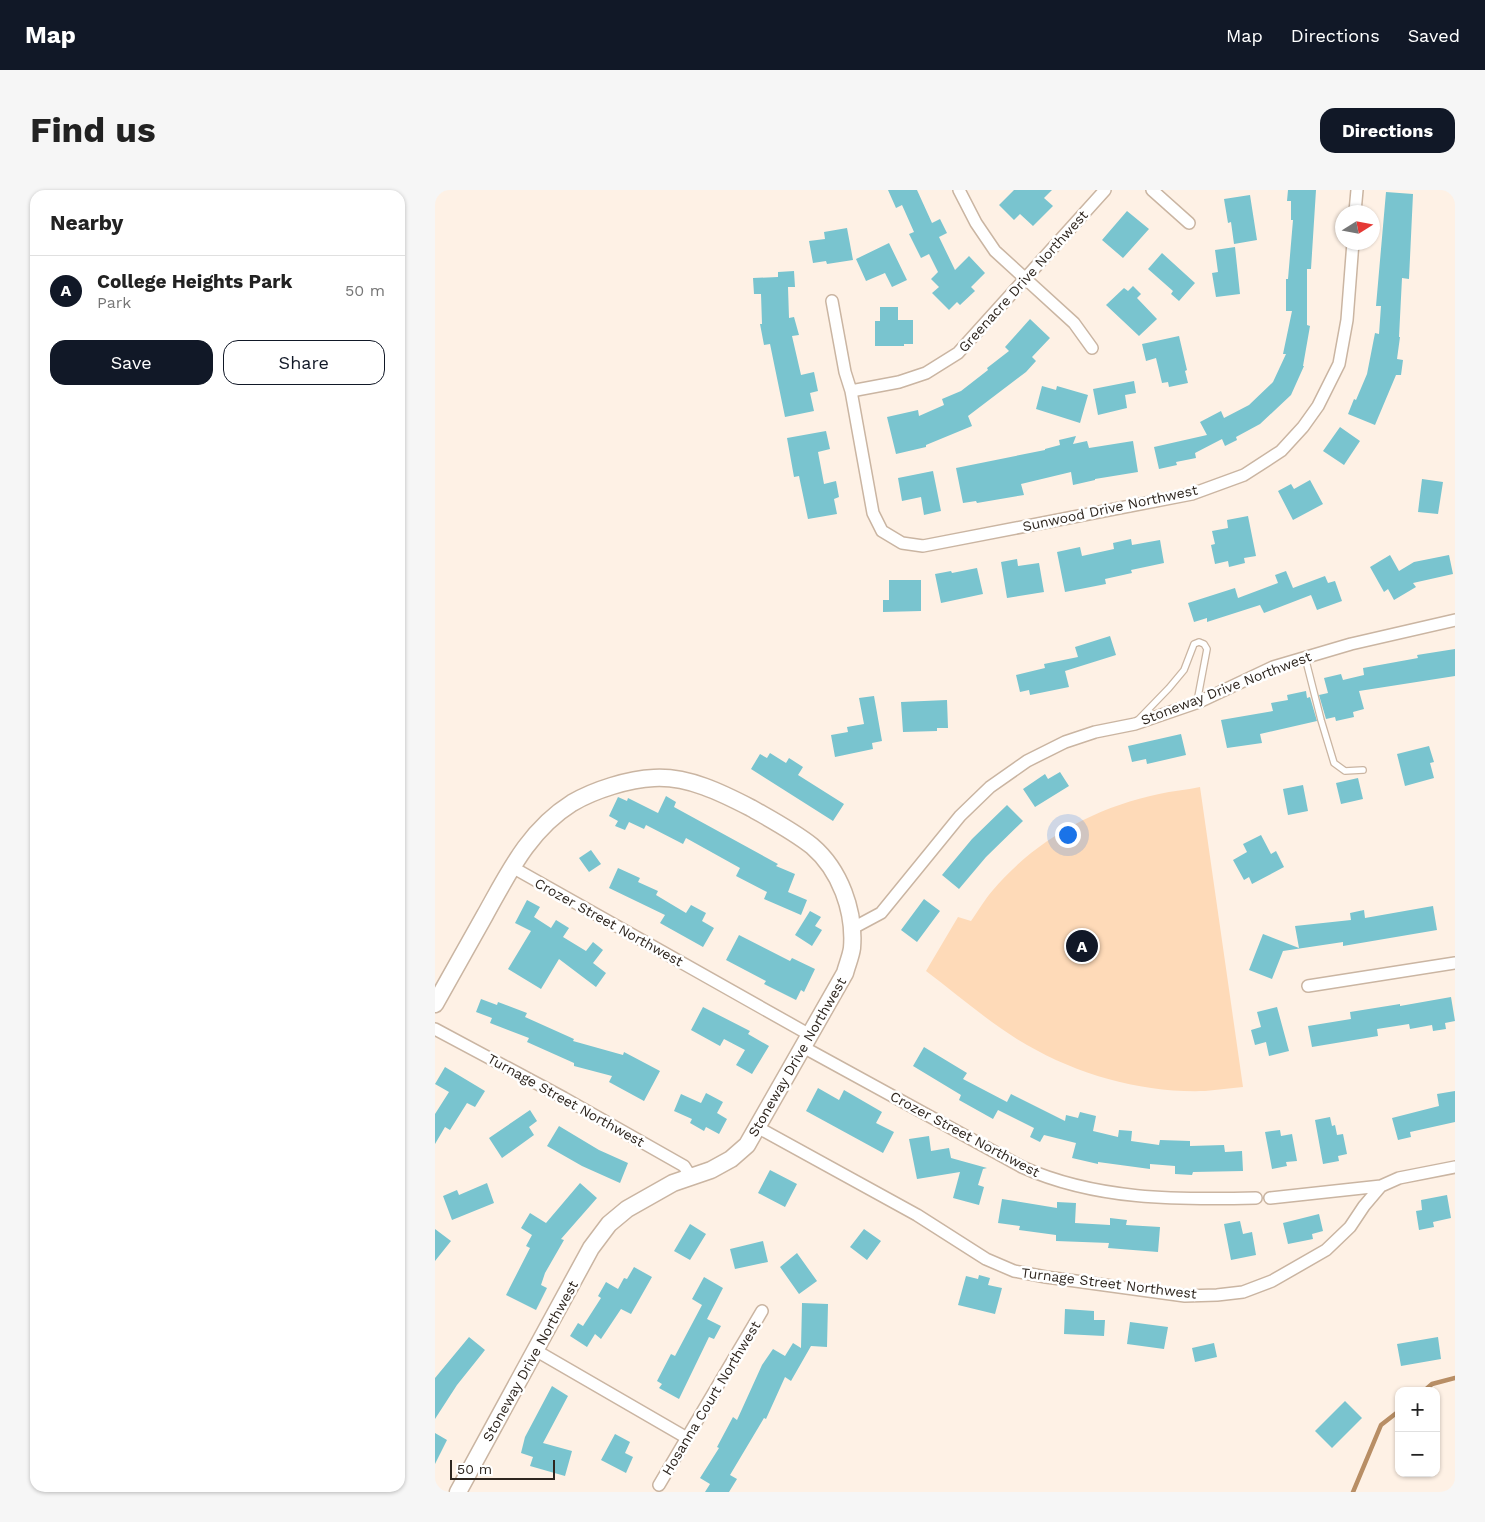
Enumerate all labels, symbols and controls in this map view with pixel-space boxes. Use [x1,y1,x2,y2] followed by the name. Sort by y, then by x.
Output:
[25,21,76,49] text: Map
[1226,25,1263,46] text: Map
[1291,25,1380,46] text: Directions
[1408,25,1460,46] text: Saved
[1320,108,1455,153] button: Directions
[30,109,156,151] text: Find us
[1335,205,1380,250] north arrow
[955,207,1091,355] street label: Greenacre Drive Northwest
[50,210,123,235] text: Nearby
[97,270,292,293] text: College Heights Park
[61,281,71,300] text: A
[345,281,385,300] text: 50 m
[97,293,131,312] text: Park
[50,340,213,385] button: Save
[223,340,385,385] button: Share
[1021,482,1199,534] street label: Sunwood Drive Northwest
[1139,648,1314,728] street label: Stoneway Drive Northwest
[1055,822,1081,848] your location
[532,875,686,970] street label: Crozer Street Northwest
[1066,927,1098,965] pin: A
[745,974,849,1139] street label: Stoneway Drive Northwest
[485,1050,647,1150] street label: Turnage Street Northwest
[888,1088,1043,1180] street label: Crozer Street Northwest
[1020,1264,1198,1302] street label: Turnage Street Northwest
[479,1278,581,1444] street label: Stoneway Drive Northwest
[659,1318,764,1478] street label: Hosanna Court Northwest
[1395,1387,1440,1477] map controls
[1395,1387,1440,1432] button: +
[1395,1432,1440,1477] button: −
[450,1457,555,1480] scale bar
[457,1461,492,1477] text: 50 m

